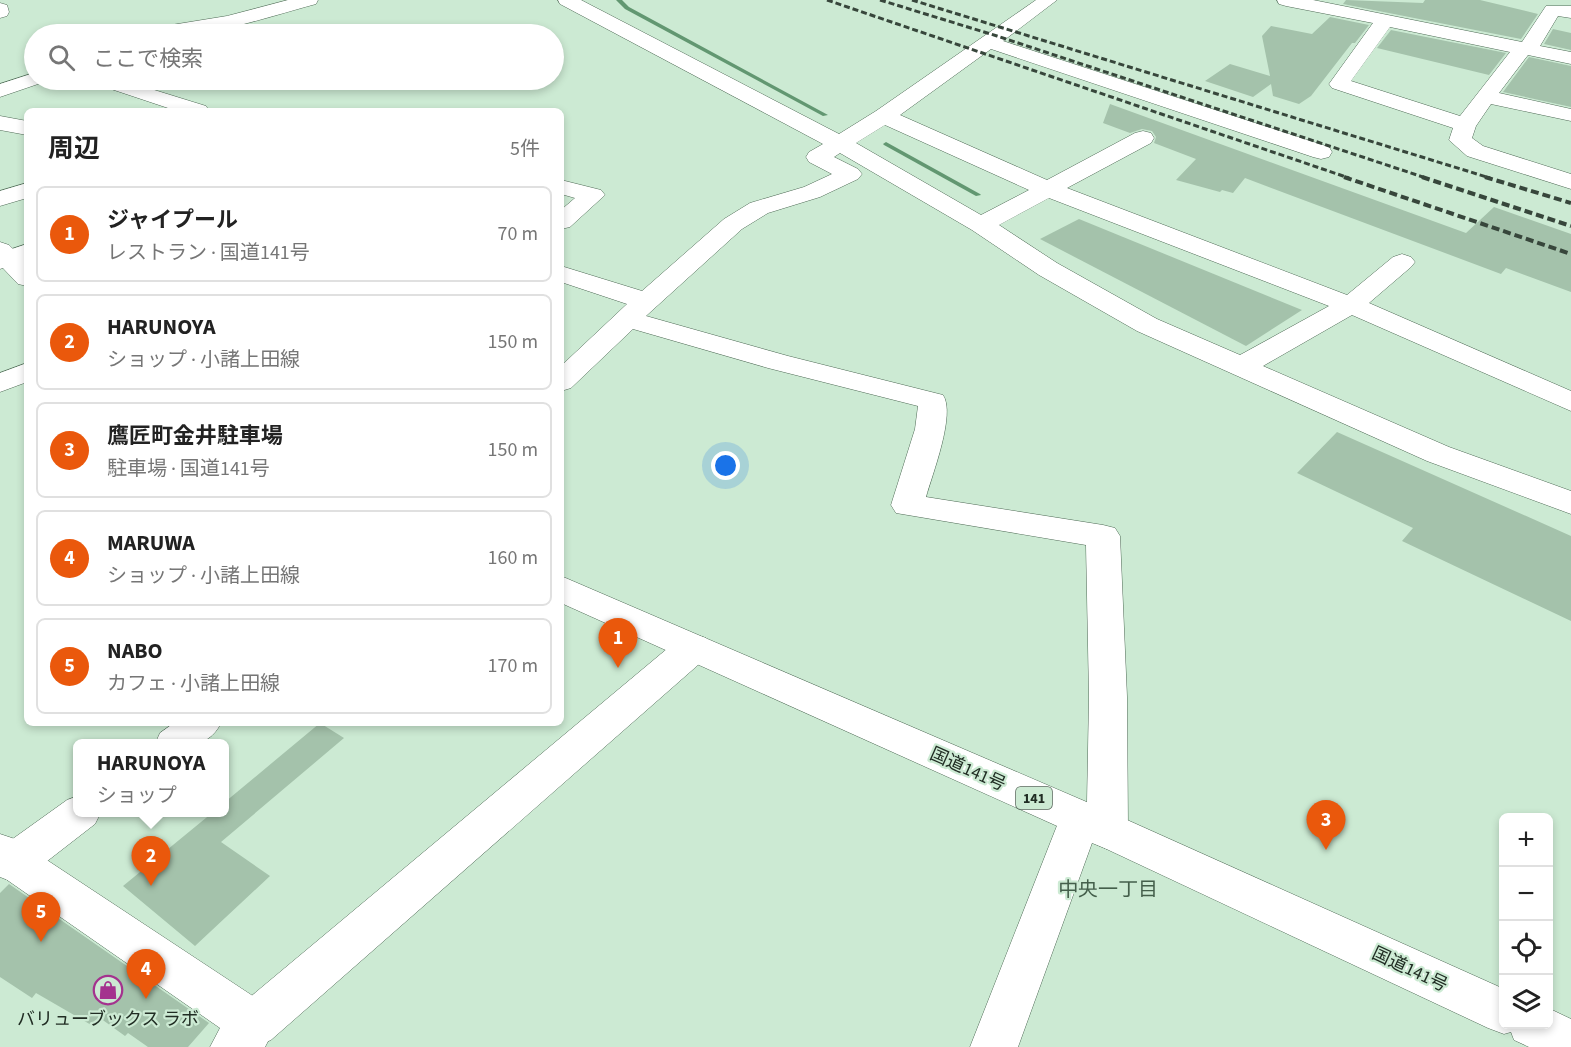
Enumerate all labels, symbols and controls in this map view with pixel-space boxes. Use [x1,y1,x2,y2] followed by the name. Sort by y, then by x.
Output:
[24,24,564,90] search box
[45,41,78,74] icon: search
[93,43,203,75] text: ここで検索
[48,130,100,167] text: 周辺
[510,135,540,163] text: 5件
[107,204,238,236] text: ジャイプール
[64,220,75,248] text: 1
[498,220,538,248] text: 70 m
[107,239,310,267] text: レストラン · 国道141号
[107,311,216,343] text: HARUNOYA
[64,328,75,356] text: 2
[488,328,538,356] text: 150 m
[107,346,300,374] text: ショップ · 小諸上田線
[107,420,283,452] text: 鷹匠町金井駐車場
[64,436,75,464] text: 3
[488,436,538,464] text: 150 m
[711,451,740,480] your location
[107,455,270,483] text: 駐車場 · 国道141号
[107,527,195,559] text: MARUWA
[64,544,75,572] text: 4
[488,544,538,572] text: 160 m
[107,562,300,590] text: ショップ · 小諸上田線
[598,618,638,668] pin: 1
[107,635,163,667] text: NABO
[64,652,75,680] text: 5
[488,652,538,680] text: 170 m
[107,670,280,698] text: カフェ · 小諸上田線
[73,739,229,817] popup
[926,742,1010,797] street label: 国道141号
[97,747,205,779] text: HARUNOYA
[97,782,177,810] text: ショップ
[1016,787,1052,809] road number: 141
[1306,800,1346,850] pin: 3
[1499,813,1553,1029] map controls
[1499,813,1553,867] button: +
[132,836,170,886] pin: 2
[1499,867,1553,921] button: −
[1058,876,1158,904] district label: 中央一丁目
[22,892,60,942] pin: 5
[1499,921,1553,975] button: locate
[1368,941,1452,998] street label: 国道141号
[126,950,166,999] pin: 4
[92,974,124,1006] shop icon: バリューブックス ラボ
[1499,975,1553,1029] button: layers
[17,1007,199,1032] place label: バリューブックス ラボ

